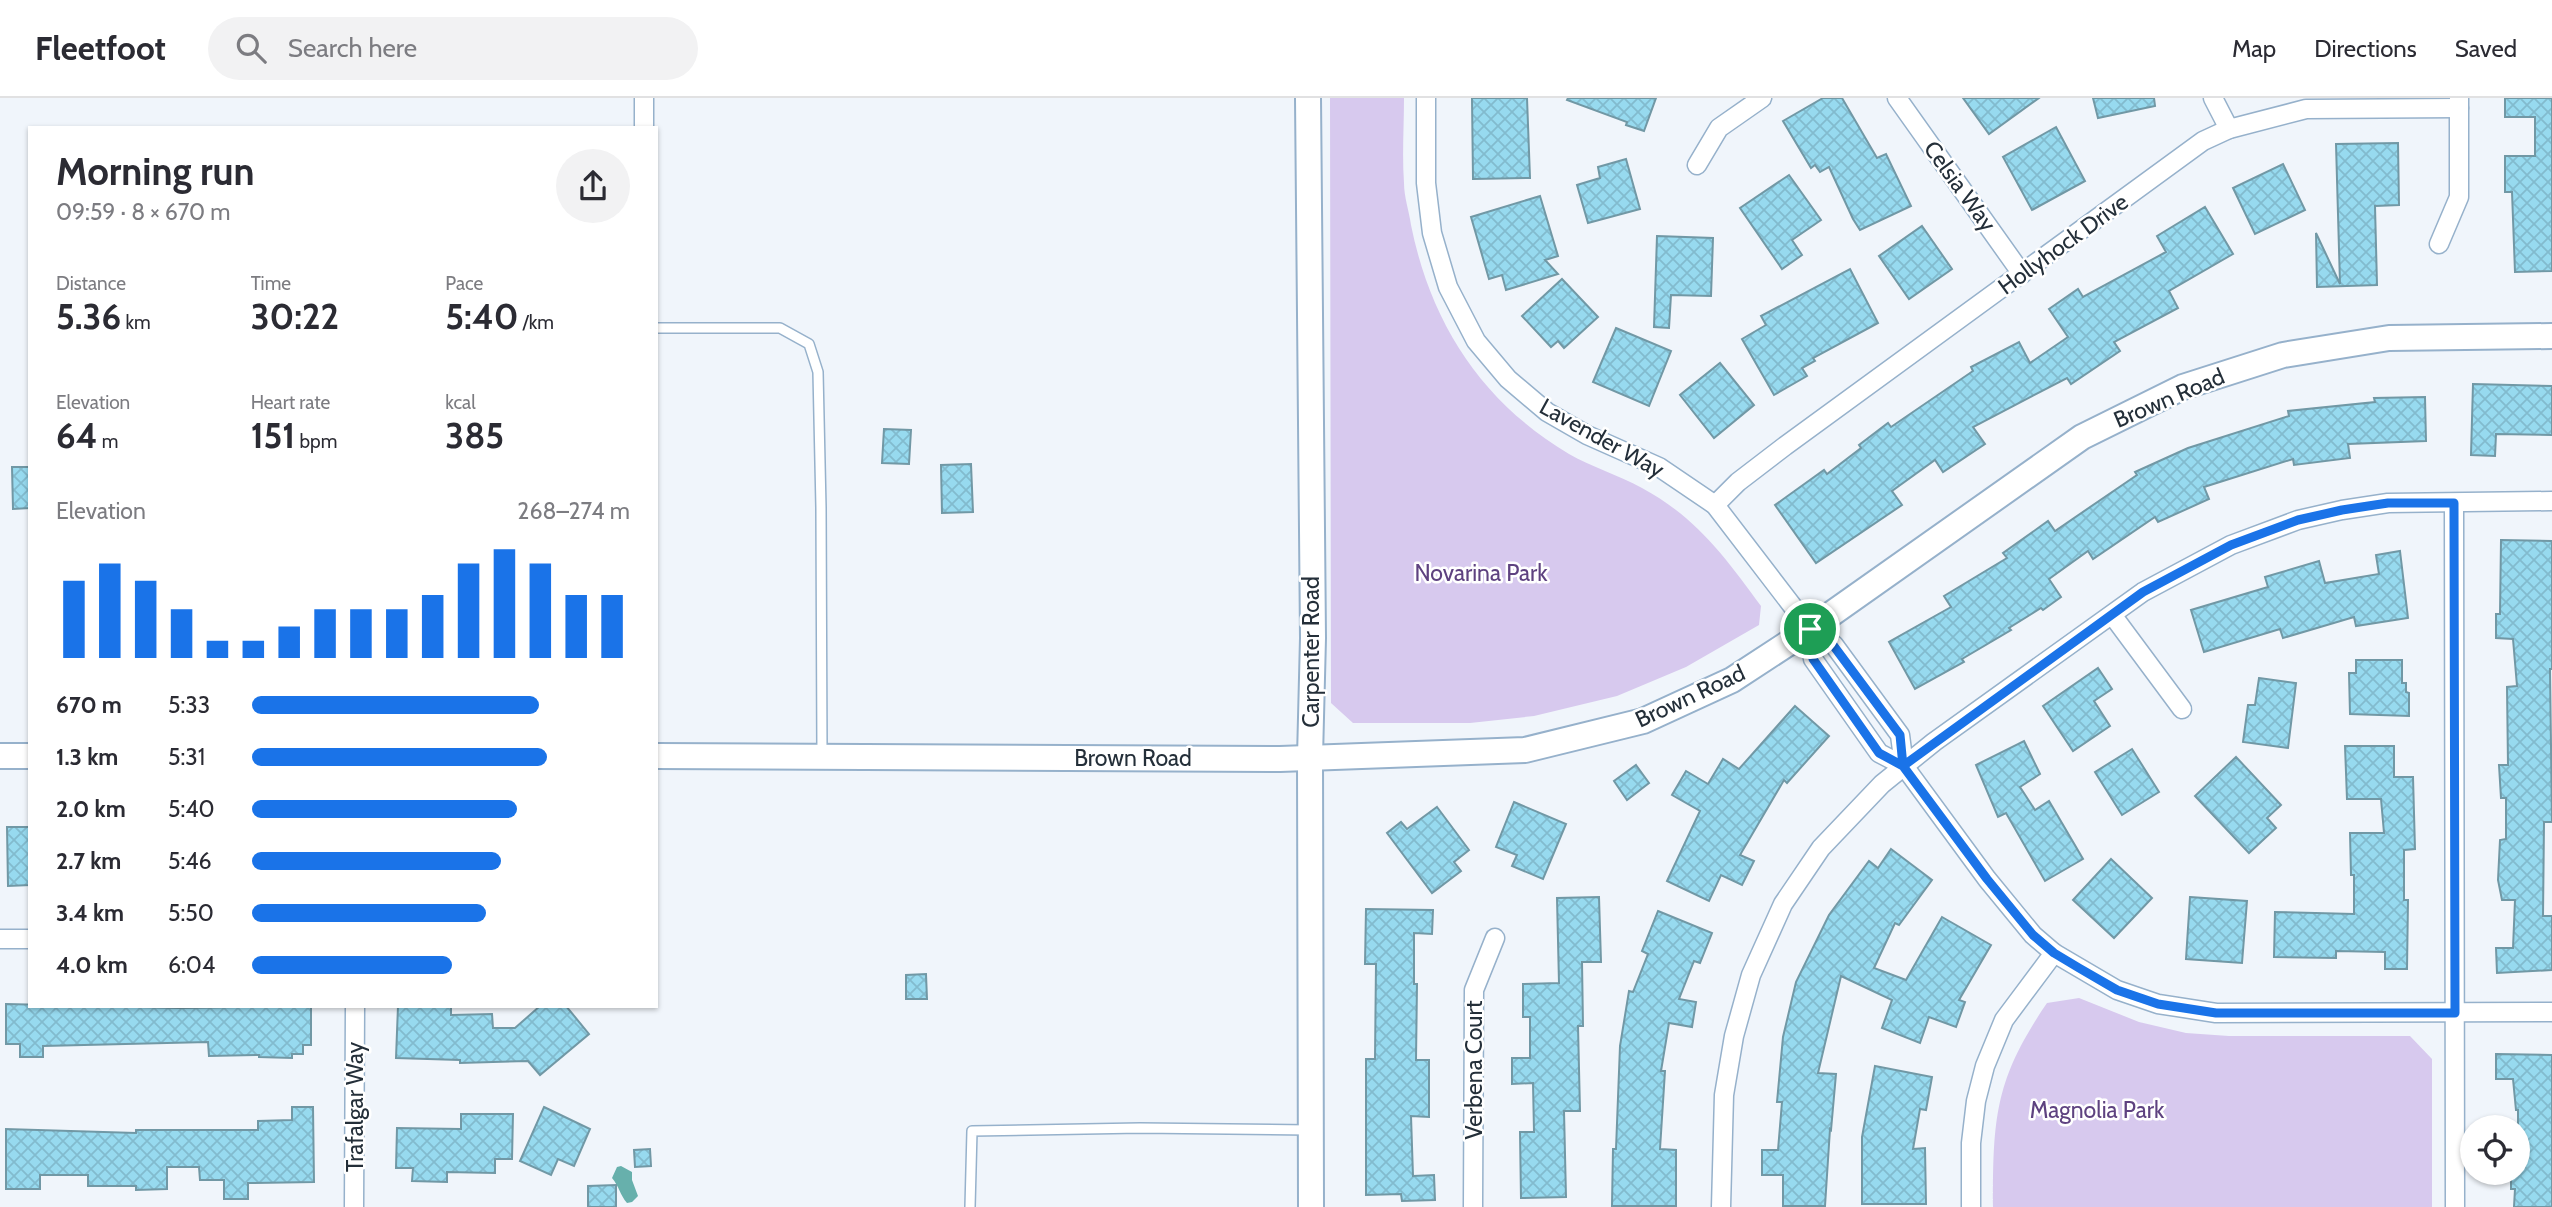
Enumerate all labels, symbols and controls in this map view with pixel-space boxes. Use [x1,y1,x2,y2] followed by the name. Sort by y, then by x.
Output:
[208,17,698,80] search box
[35,28,166,68] text: Fleetfoot
[232,29,270,67] icon: search
[288,32,417,64] text: Search here
[2232,34,2276,63] text: Map
[2314,34,2417,63] text: Directions
[2455,34,2517,63] text: Saved
[1918,135,2002,237] street label: Celsia Way
[56,148,255,195] text: Morning run
[556,149,630,223] button: share
[1993,187,2133,300] street label: Hollyhock Drive
[56,198,231,226] text: 09:59 · 8 × 670 m
[56,272,126,295] text: Distance
[251,272,291,295] text: Time
[445,272,483,295] text: Pace
[56,295,121,338] text: 5.36
[251,295,339,338] text: 30:22
[445,295,518,338] text: 5:40
[121,311,151,334] text: km
[518,311,554,334] text: /km
[2109,362,2229,434] street label: Brown Road
[56,391,130,414] text: Elevation
[251,391,330,414] text: Heart rate
[445,391,476,414] text: kcal
[1535,392,1669,484] street label: Lavender Way
[56,414,97,457] text: 64
[251,414,295,457] text: 151
[445,414,504,457] text: 385
[97,430,118,453] text: m
[295,430,337,453] text: bpm
[56,497,146,525] text: Elevation
[517,497,630,525] text: 268–274 m
[1414,559,1548,587] park label: Novarina Park
[1297,576,1325,728] street label: Carpenter Road
[1780,599,1840,659] pin
[1791,610,1829,648] icon: arrive
[1631,658,1749,734] street label: Brown Road
[56,691,122,719] text: 670 m
[168,691,210,719] text: 5:33
[56,743,118,771] text: 1.3 km
[168,743,205,771] text: 5:31
[1074,744,1192,772] street label: Brown Road
[56,795,126,823] text: 2.0 km
[168,795,215,823] text: 5:40
[56,847,121,875] text: 2.7 km
[168,847,212,875] text: 5:46
[56,899,124,927] text: 3.4 km
[168,899,214,927] text: 5:50
[56,951,128,979] text: 4.0 km
[168,951,215,979] text: 6:04
[1460,1000,1488,1139] street label: Verbena Court
[341,1042,369,1172] street label: Trafalgar Way
[2030,1096,2165,1124] park label: Magnolia Park
[2460,1115,2530,1185] map controls
[2460,1115,2530,1185] button: locate

